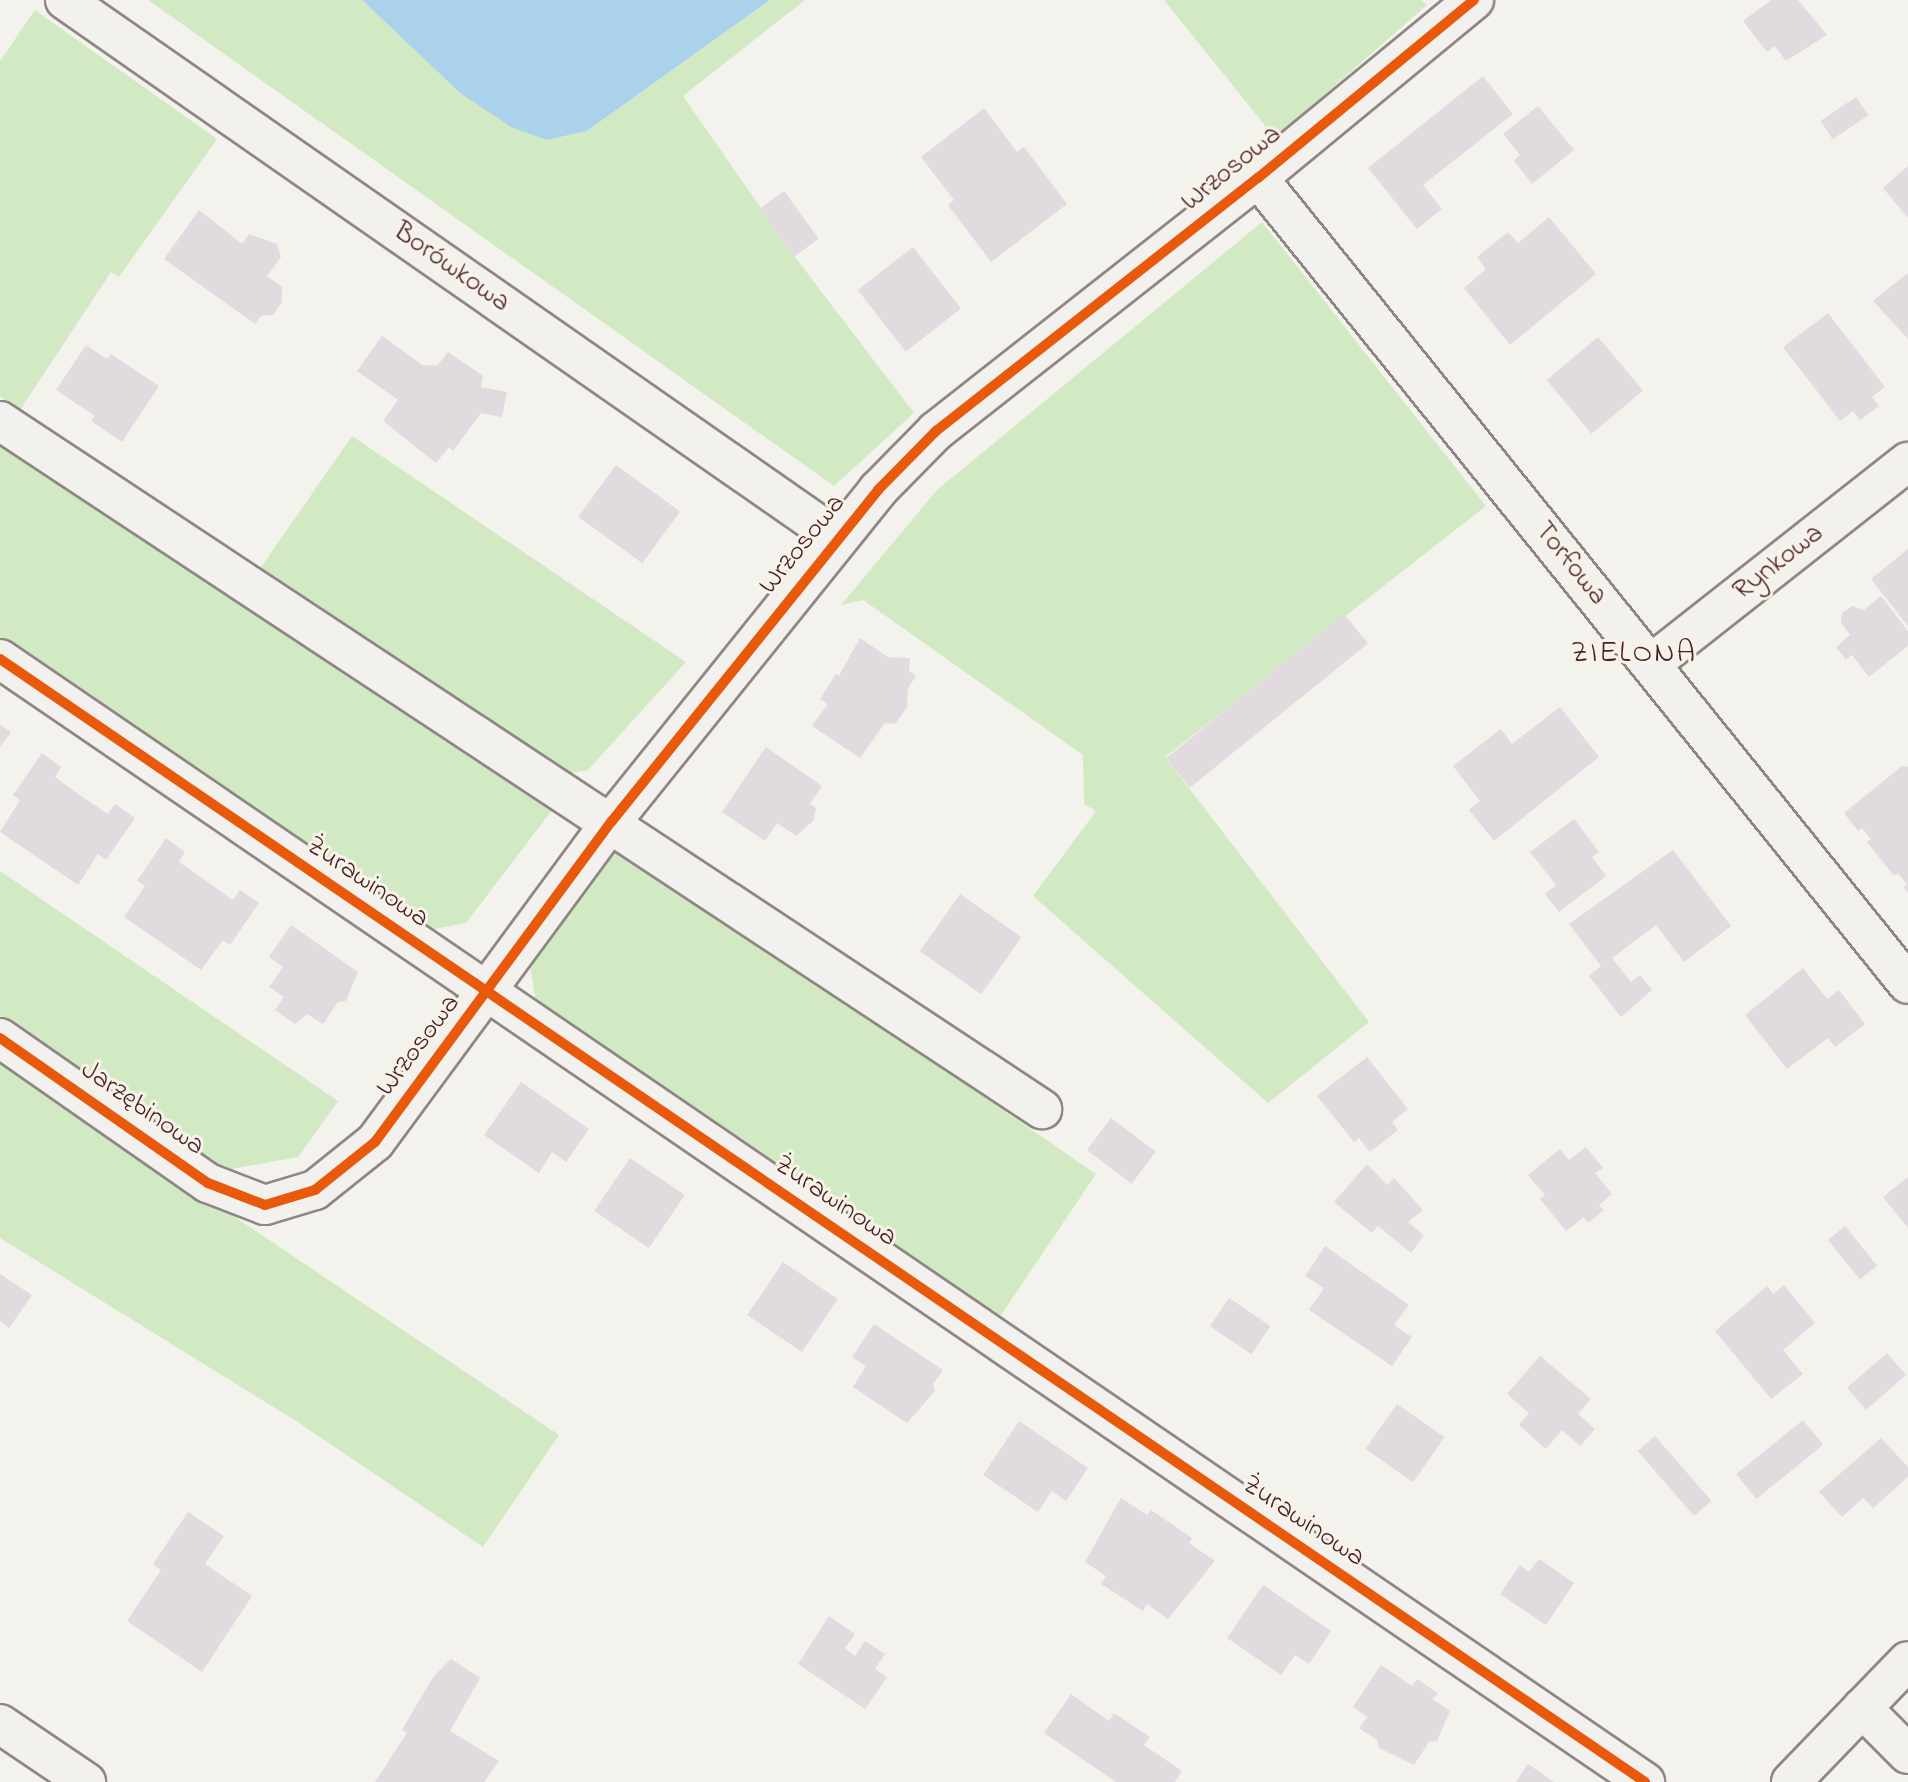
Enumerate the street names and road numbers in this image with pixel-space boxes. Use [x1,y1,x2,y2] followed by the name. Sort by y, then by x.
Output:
[1175,119,1289,219] street label: Wrzosowa
[386,216,516,320] street label: Borówkowa
[753,488,853,602] street label: Wrzosowa
[1526,516,1614,612] street label: Torfowa
[1727,517,1831,609] street label: Rynkowa
[299,830,435,936] street label: Żurawinowa
[370,988,468,1104] street label: Wrzosowa
[74,1054,210,1164] street label: Jarzębinowa
[767,1149,903,1255] street label: Żurawinowa
[1235,1469,1371,1575] street label: Żurawinowa

